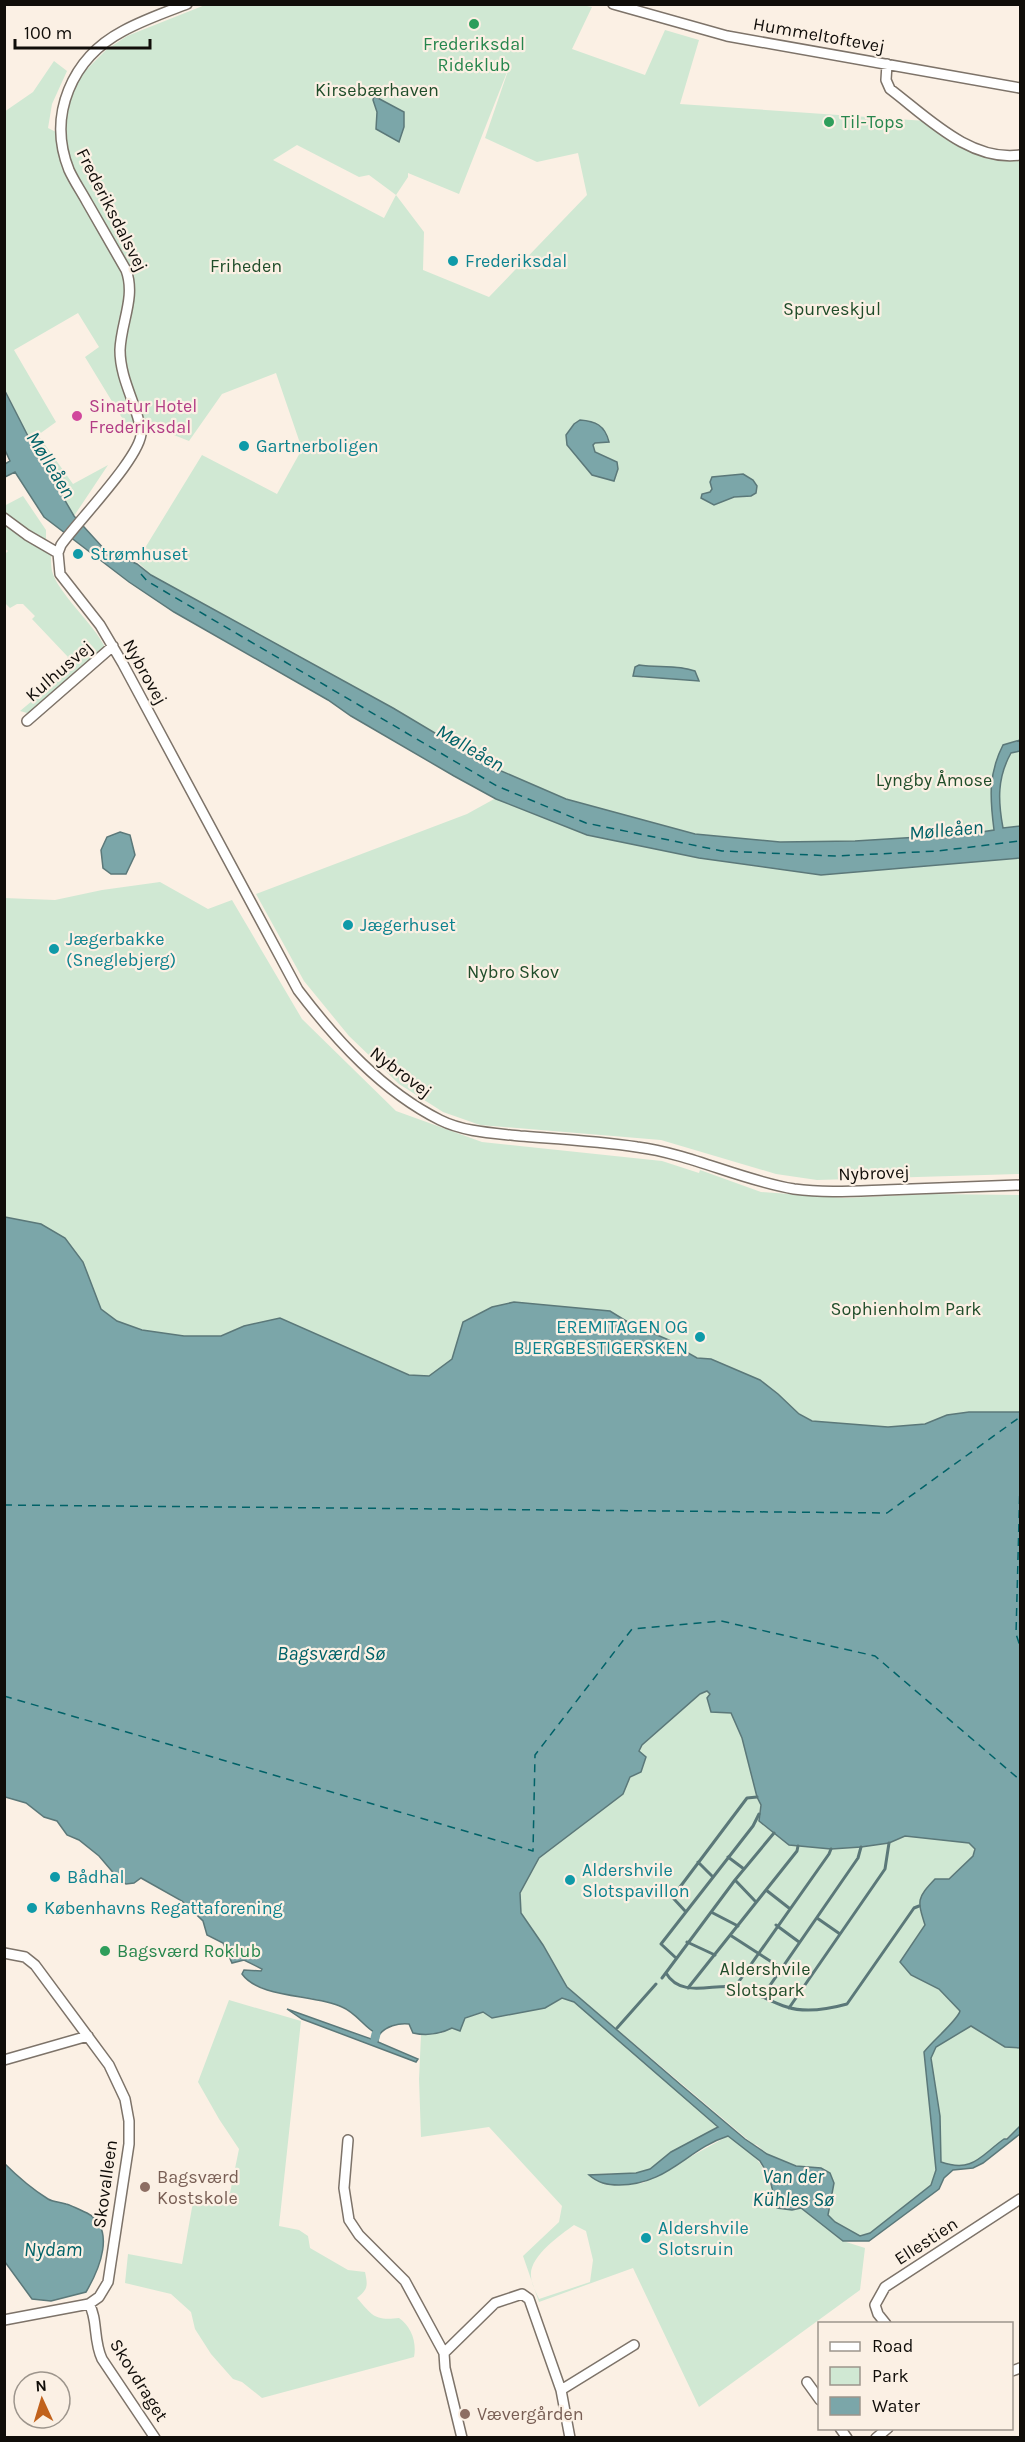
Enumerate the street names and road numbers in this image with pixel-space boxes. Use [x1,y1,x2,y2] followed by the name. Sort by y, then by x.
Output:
[751,13,887,57] street label: Hummeltoftevej
[71,145,153,275] street label: Frederiksdalsvej
[118,635,172,709] street label: Nybrovej
[21,636,97,706] street label: Kulhusvej
[366,1042,436,1102] street label: Nybrovej
[838,1161,910,1185] street label: Nybrovej
[88,2138,122,2230] street label: Skovalleen
[890,2212,962,2270] street label: Ellestien
[105,2335,173,2426] street label: Skovdraget

